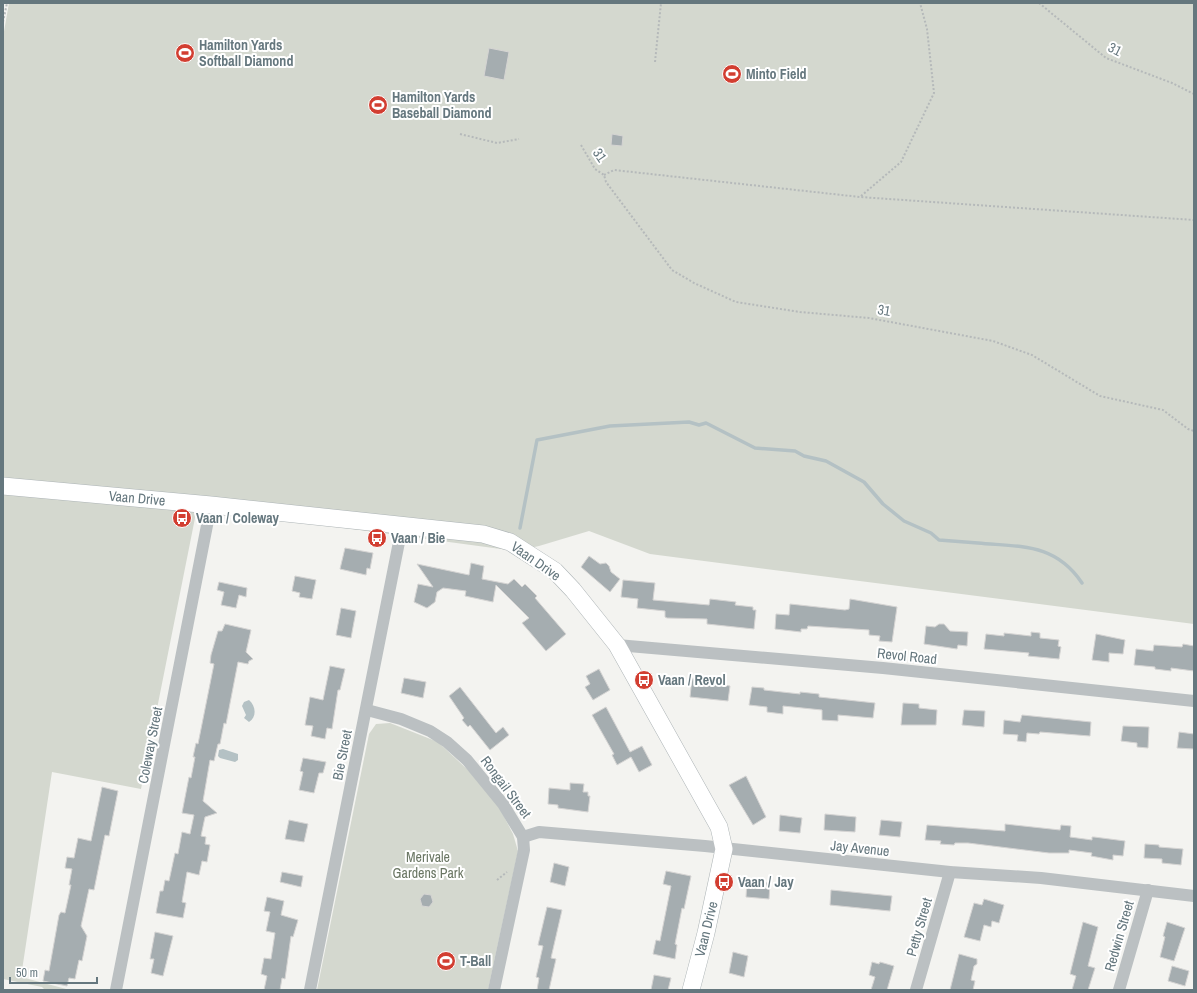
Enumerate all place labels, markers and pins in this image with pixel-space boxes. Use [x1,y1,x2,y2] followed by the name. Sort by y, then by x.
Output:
[199,36,293,70] place label: Hamilton Yards Softball Diamond
[174,42,196,64] sports icon: Hamilton Yards Softball Diamond
[721,63,743,85] sports icon: Minto Field
[746,65,807,83] place label: Minto Field
[392,88,492,122] place label: Hamilton Yards Baseball Diamond
[367,94,389,116] sports icon: Hamilton Yards Baseball Diamond
[171,507,193,529] bus stop icon: Vaan / Coleway
[196,509,280,527] place label: Vaan / Coleway
[366,527,388,549] bus stop icon: Vaan / Bie
[391,529,445,547] place label: Vaan / Bie
[633,669,655,691] bus stop icon: Vaan / Revol
[658,671,726,689] place label: Vaan / Revol
[713,871,735,893] bus stop icon: Vaan / Jay
[738,873,794,891] place label: Vaan / Jay
[435,950,457,972] sports icon: T-Ball
[460,952,491,970] place label: T-Ball

